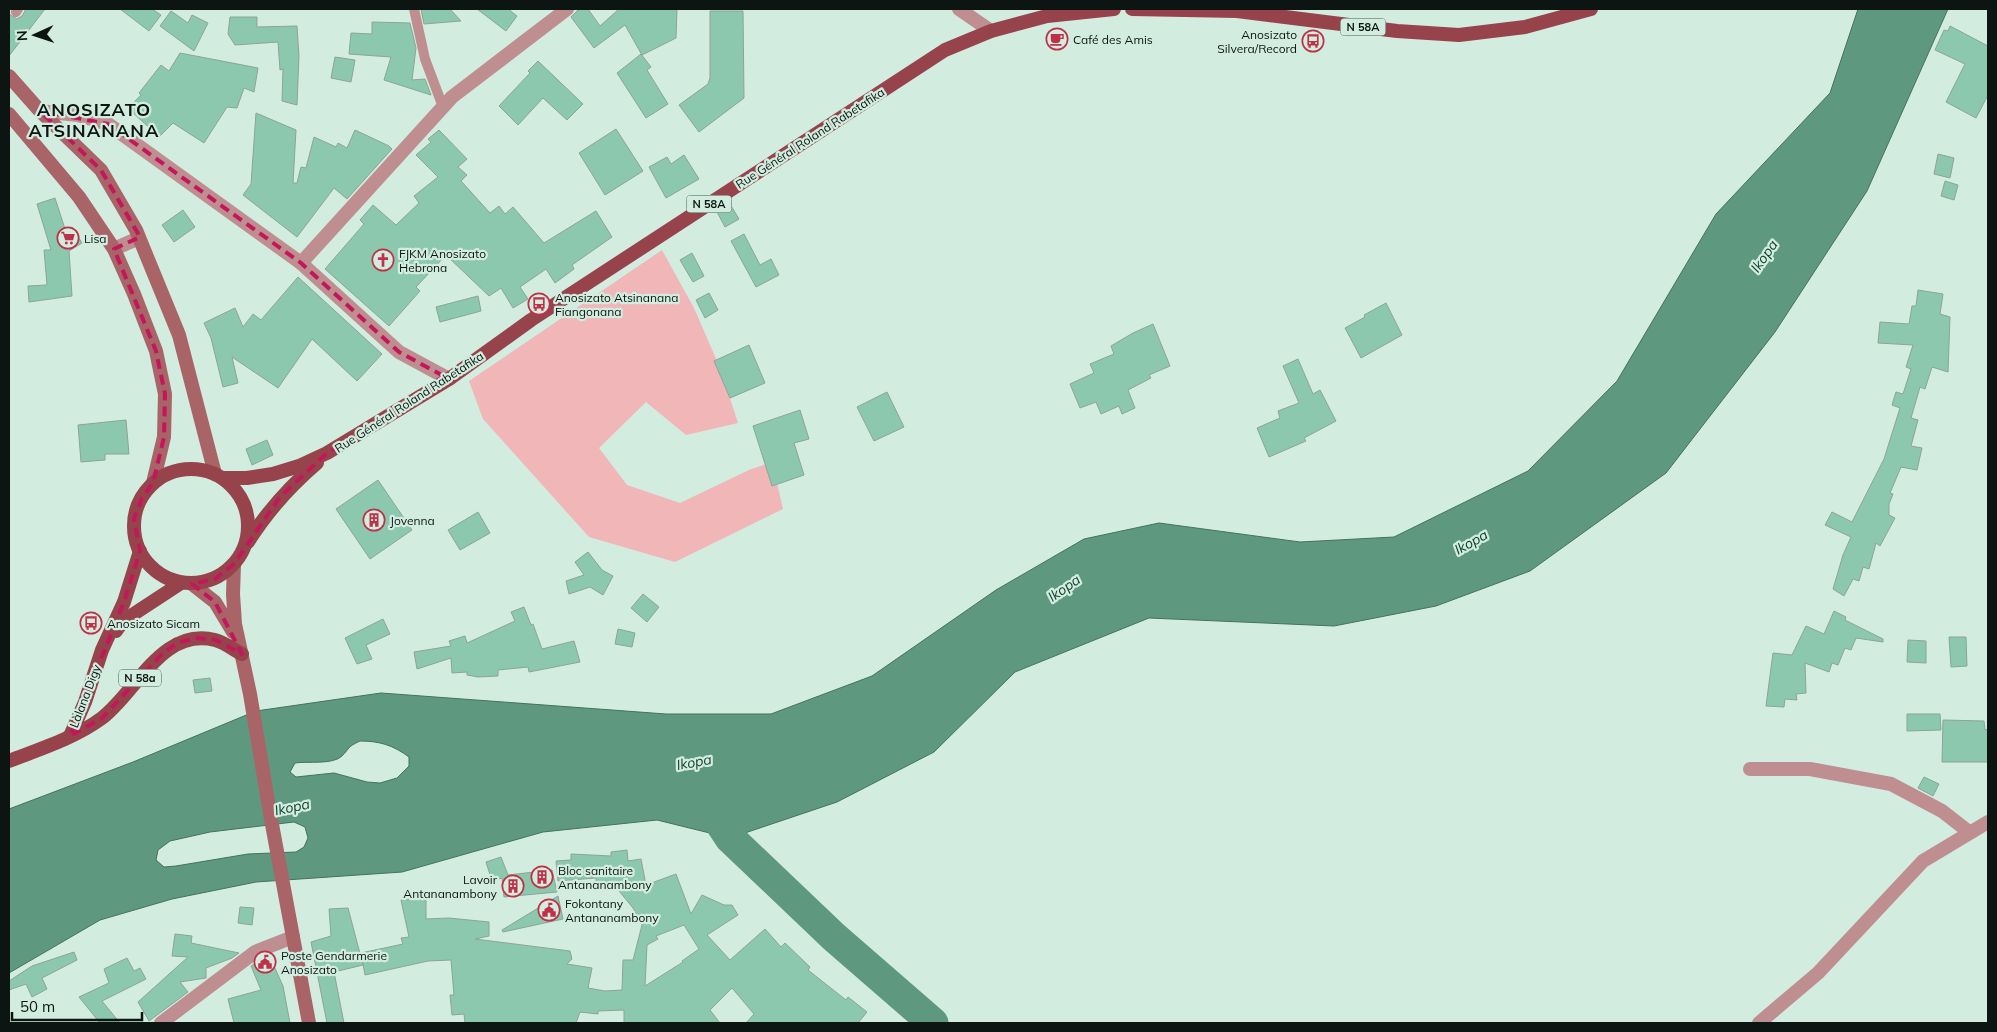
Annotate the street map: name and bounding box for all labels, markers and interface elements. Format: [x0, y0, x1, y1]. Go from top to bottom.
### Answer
north arrow [10, 10, 60, 60]
road number: N 58A [1340, 18, 1386, 36]
cafe icon: Café des Amis [1045, 27, 1069, 51]
place label: Anosizato Silvera/Record [1217, 27, 1297, 56]
bus stop icon: Anosizato Silvera/Record [1301, 29, 1325, 53]
text: N [13, 30, 31, 41]
place label: Café des Amis [1073, 32, 1153, 47]
street label: Rue Général Roland Rabetafika [733, 84, 887, 192]
district label: ANOSIZATO ATSINANANA [29, 98, 159, 142]
road number: N 58A [686, 195, 732, 212]
supermarket icon: Lisa [56, 226, 80, 250]
place label: Lisa [84, 231, 107, 246]
water label: Ikopa [1746, 236, 1782, 276]
place label: FJKM Anosizato Hebrona [399, 246, 486, 275]
church icon: FJKM Anosizato Hebrona [371, 248, 395, 272]
place label: Anosizato Atsinanana Fiangonana [555, 290, 678, 319]
bus stop icon: Anosizato Atsinanana Fiangonana [527, 292, 551, 316]
street label: Rue Général Roland Rabetafika [332, 348, 486, 456]
building icon: Jovenna [362, 508, 386, 532]
place label: Jovenna [390, 513, 435, 528]
water label: Ikopa [1451, 526, 1491, 558]
water label: Ikopa [1044, 570, 1084, 606]
bus stop icon: Anosizato Sicam [79, 611, 103, 635]
place label: Anosizato Sicam [107, 616, 200, 631]
street label: Làlana Digy [66, 662, 104, 730]
road number: N 58a [119, 670, 161, 686]
water label: Ikopa [675, 750, 713, 774]
water label: Ikopa [273, 795, 311, 819]
place label: Bloc sanitaire Antananambony [558, 863, 652, 892]
building icon: Bloc sanitaire Antananambony [530, 865, 554, 889]
place label: Lavoir Antananambony [403, 872, 498, 901]
building icon: Lavoir Antananambony [501, 874, 525, 898]
place label: Fokontany Antananambony [565, 896, 659, 925]
public building icon: Fokontany Antananambony [537, 898, 561, 922]
place label: Poste Gendarmerie Anosizato [281, 948, 387, 977]
public building icon: Poste Gendarmerie Anosizato [253, 950, 277, 974]
scale bar [12, 990, 142, 1022]
text: 50 m [20, 997, 55, 1016]

